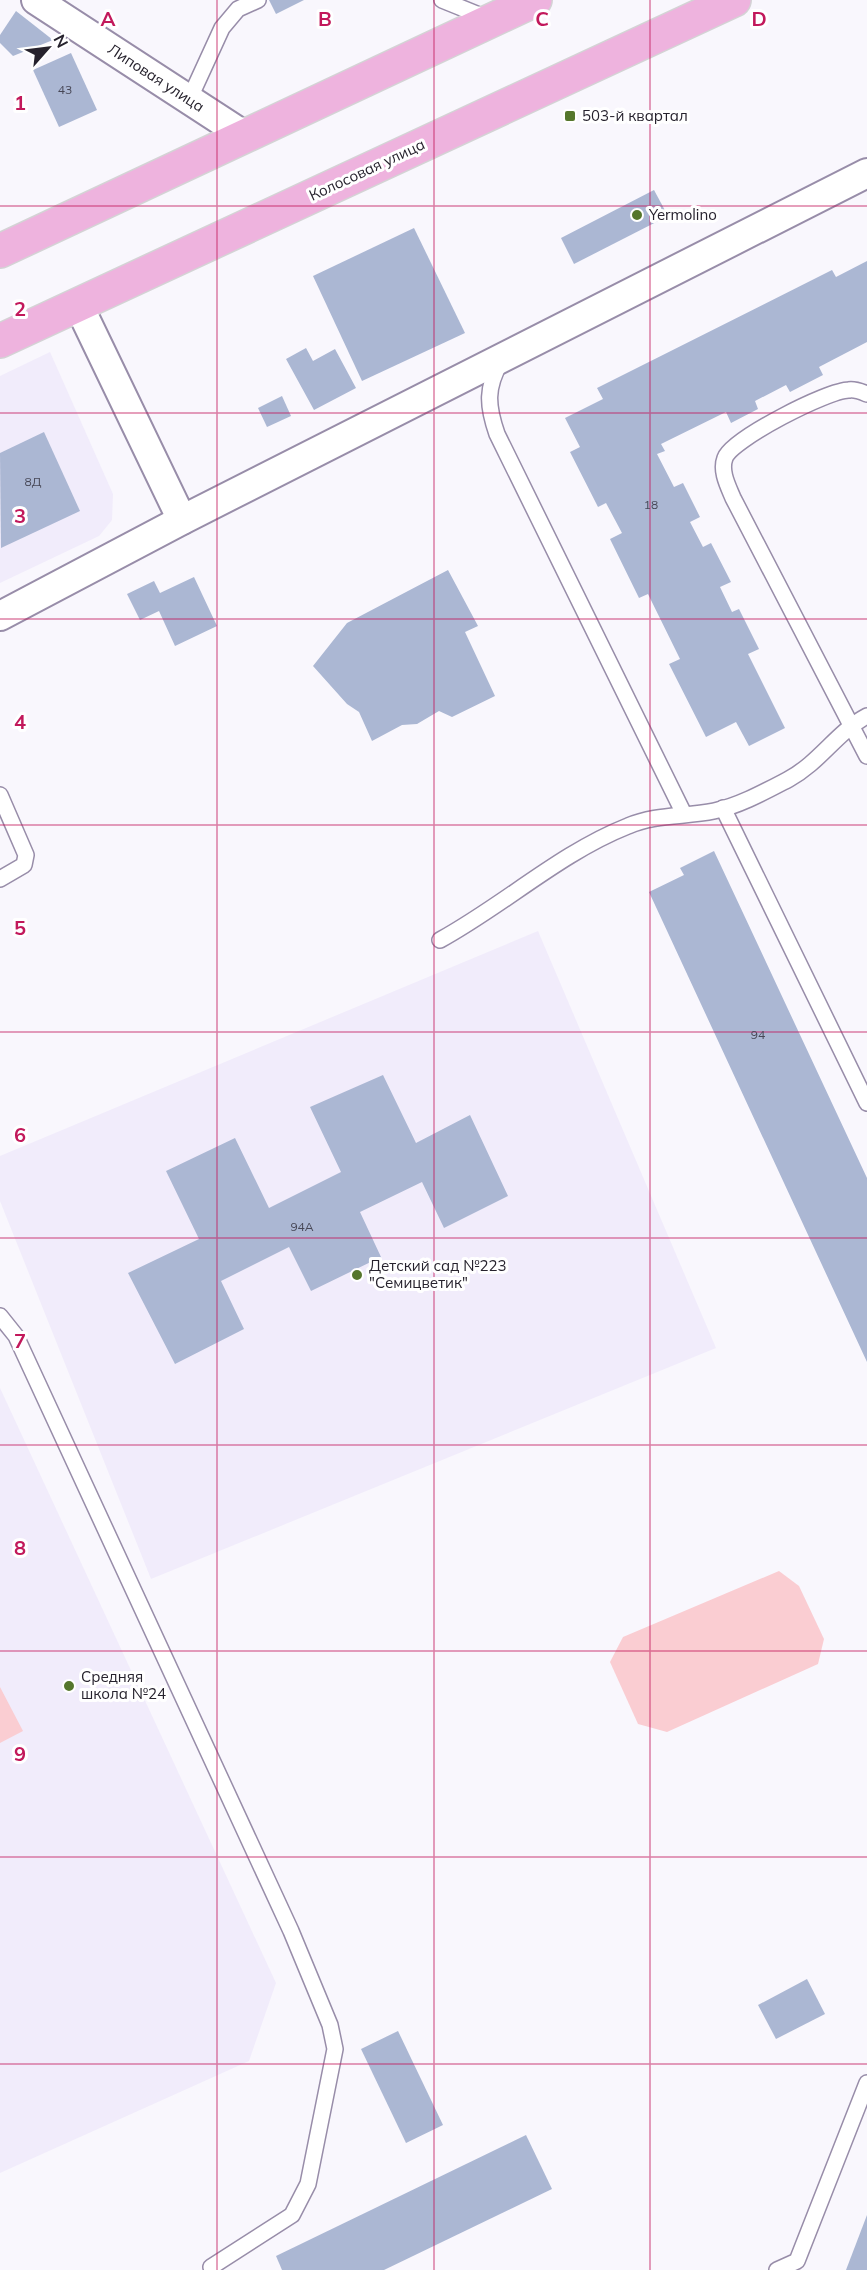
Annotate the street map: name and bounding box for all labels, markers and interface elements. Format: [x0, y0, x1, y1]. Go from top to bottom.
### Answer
text: A [101, 6, 116, 31]
text: B [318, 6, 332, 31]
text: C [535, 6, 549, 31]
text: D [751, 6, 767, 31]
north arrow [18, 18, 78, 78]
text: N [50, 31, 73, 51]
street label: Липовая улица [104, 39, 208, 116]
house number: 43 [58, 82, 72, 97]
text: 1 [14, 90, 26, 115]
place label: 503-й квартал [582, 106, 688, 125]
marker: 503-й квартал [563, 109, 577, 123]
street label: Колосовая улица [306, 134, 428, 205]
place label: Yermolino [648, 205, 717, 224]
marker: Yermolino [630, 208, 644, 222]
text: 2 [14, 296, 26, 321]
house number: 8Д [25, 474, 42, 489]
house number: 18 [644, 497, 658, 512]
text: 3 [14, 503, 26, 528]
text: 4 [14, 709, 26, 734]
text: 5 [14, 915, 26, 940]
house number: 94 [751, 1027, 765, 1042]
text: 6 [14, 1122, 26, 1147]
house number: 94А [290, 1219, 314, 1234]
place label: Детский сад №223 "Семицветик" [369, 1256, 507, 1292]
marker: Детский сад №223 "Семицветик" [350, 1268, 364, 1282]
text: 7 [14, 1328, 26, 1353]
text: 8 [14, 1535, 26, 1560]
place label: Средняя школа №24 [81, 1667, 166, 1703]
marker: Средняя школа №24 [62, 1679, 76, 1693]
text: 9 [14, 1741, 26, 1766]

